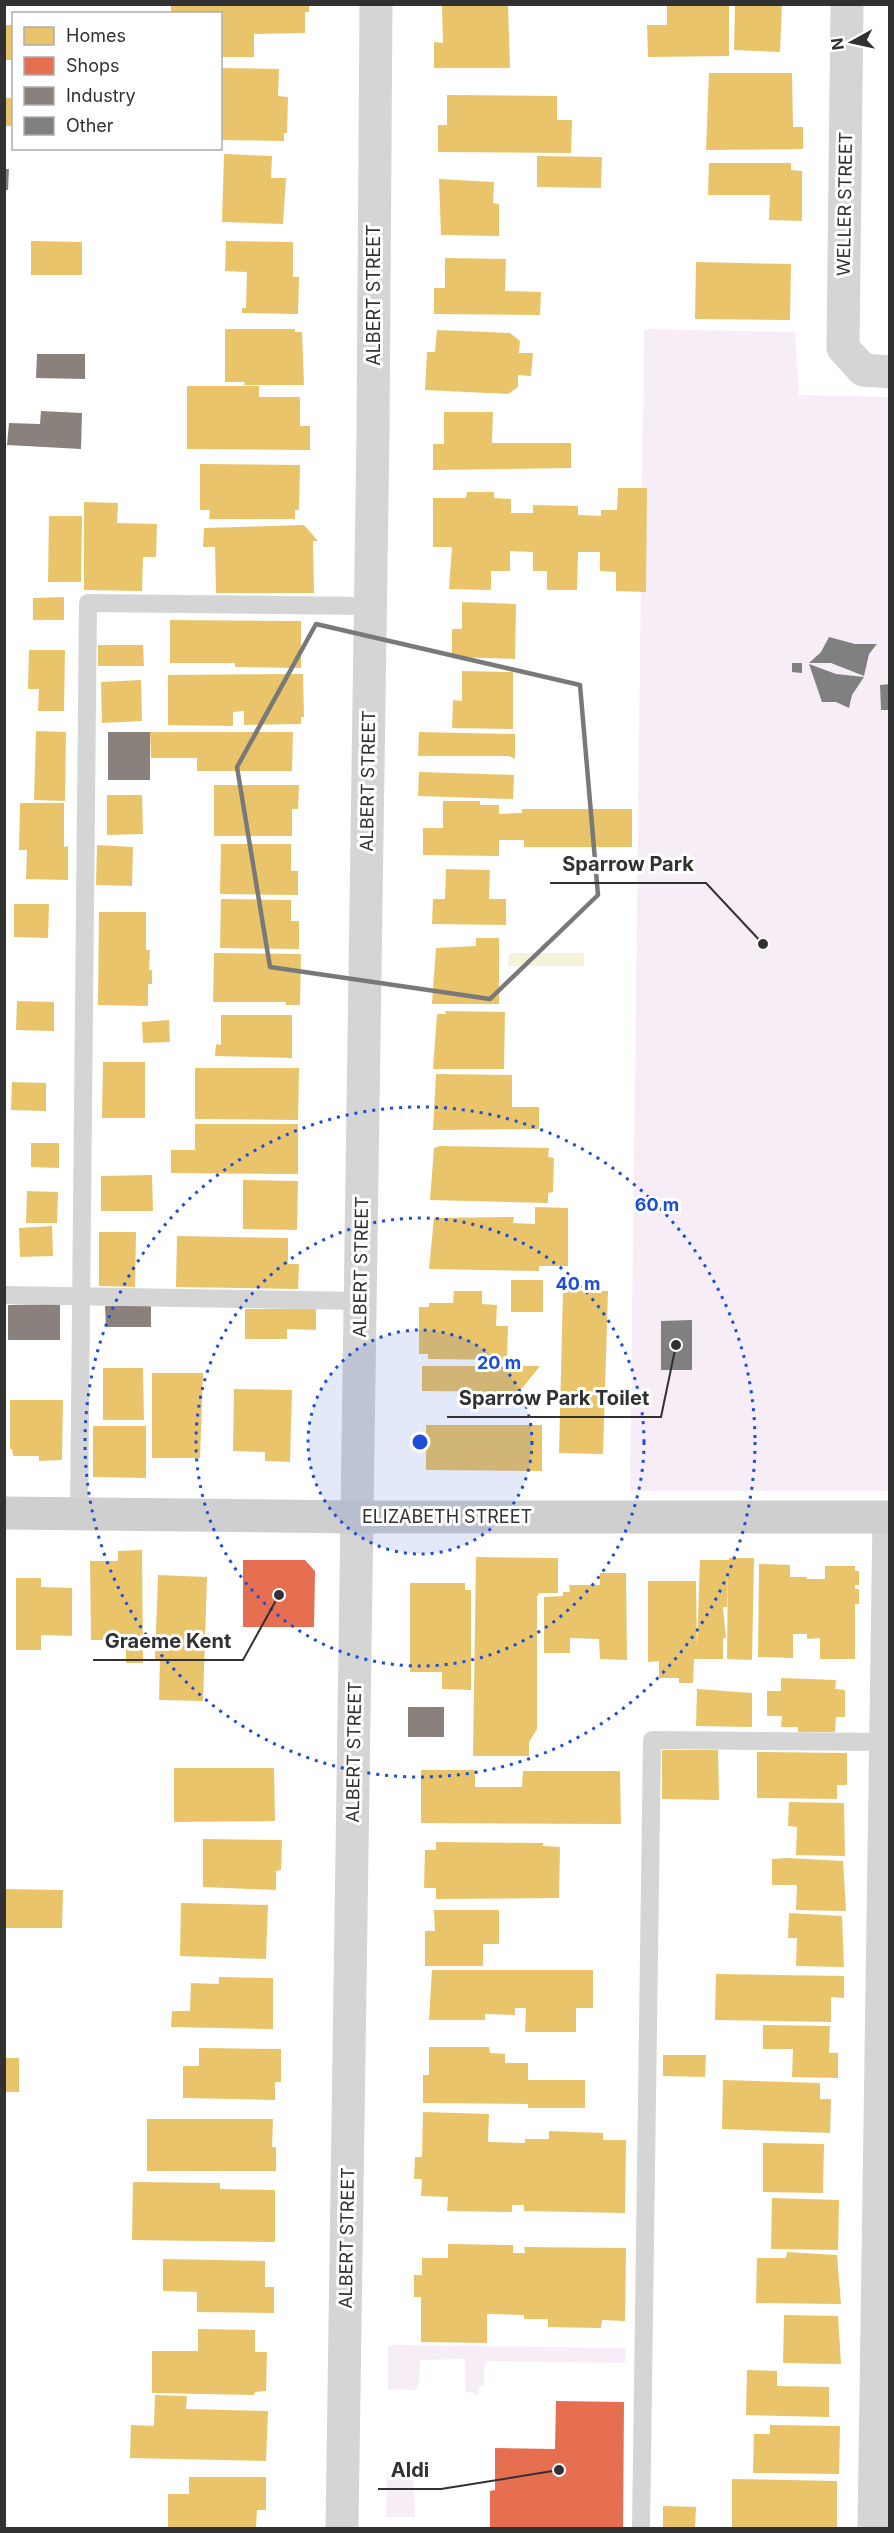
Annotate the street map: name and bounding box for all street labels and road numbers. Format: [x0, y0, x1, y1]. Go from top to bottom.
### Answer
street label: WELLER STREET [833, 132, 856, 276]
street label: ALBERT STREET [363, 224, 384, 366]
street label: ALBERT STREET [356, 710, 379, 852]
street label: ALBERT STREET [349, 1196, 372, 1338]
street label: ELIZABETH STREET [362, 1506, 532, 1527]
street label: ALBERT STREET [342, 1681, 365, 1823]
street label: ALBERT STREET [335, 2167, 358, 2309]

